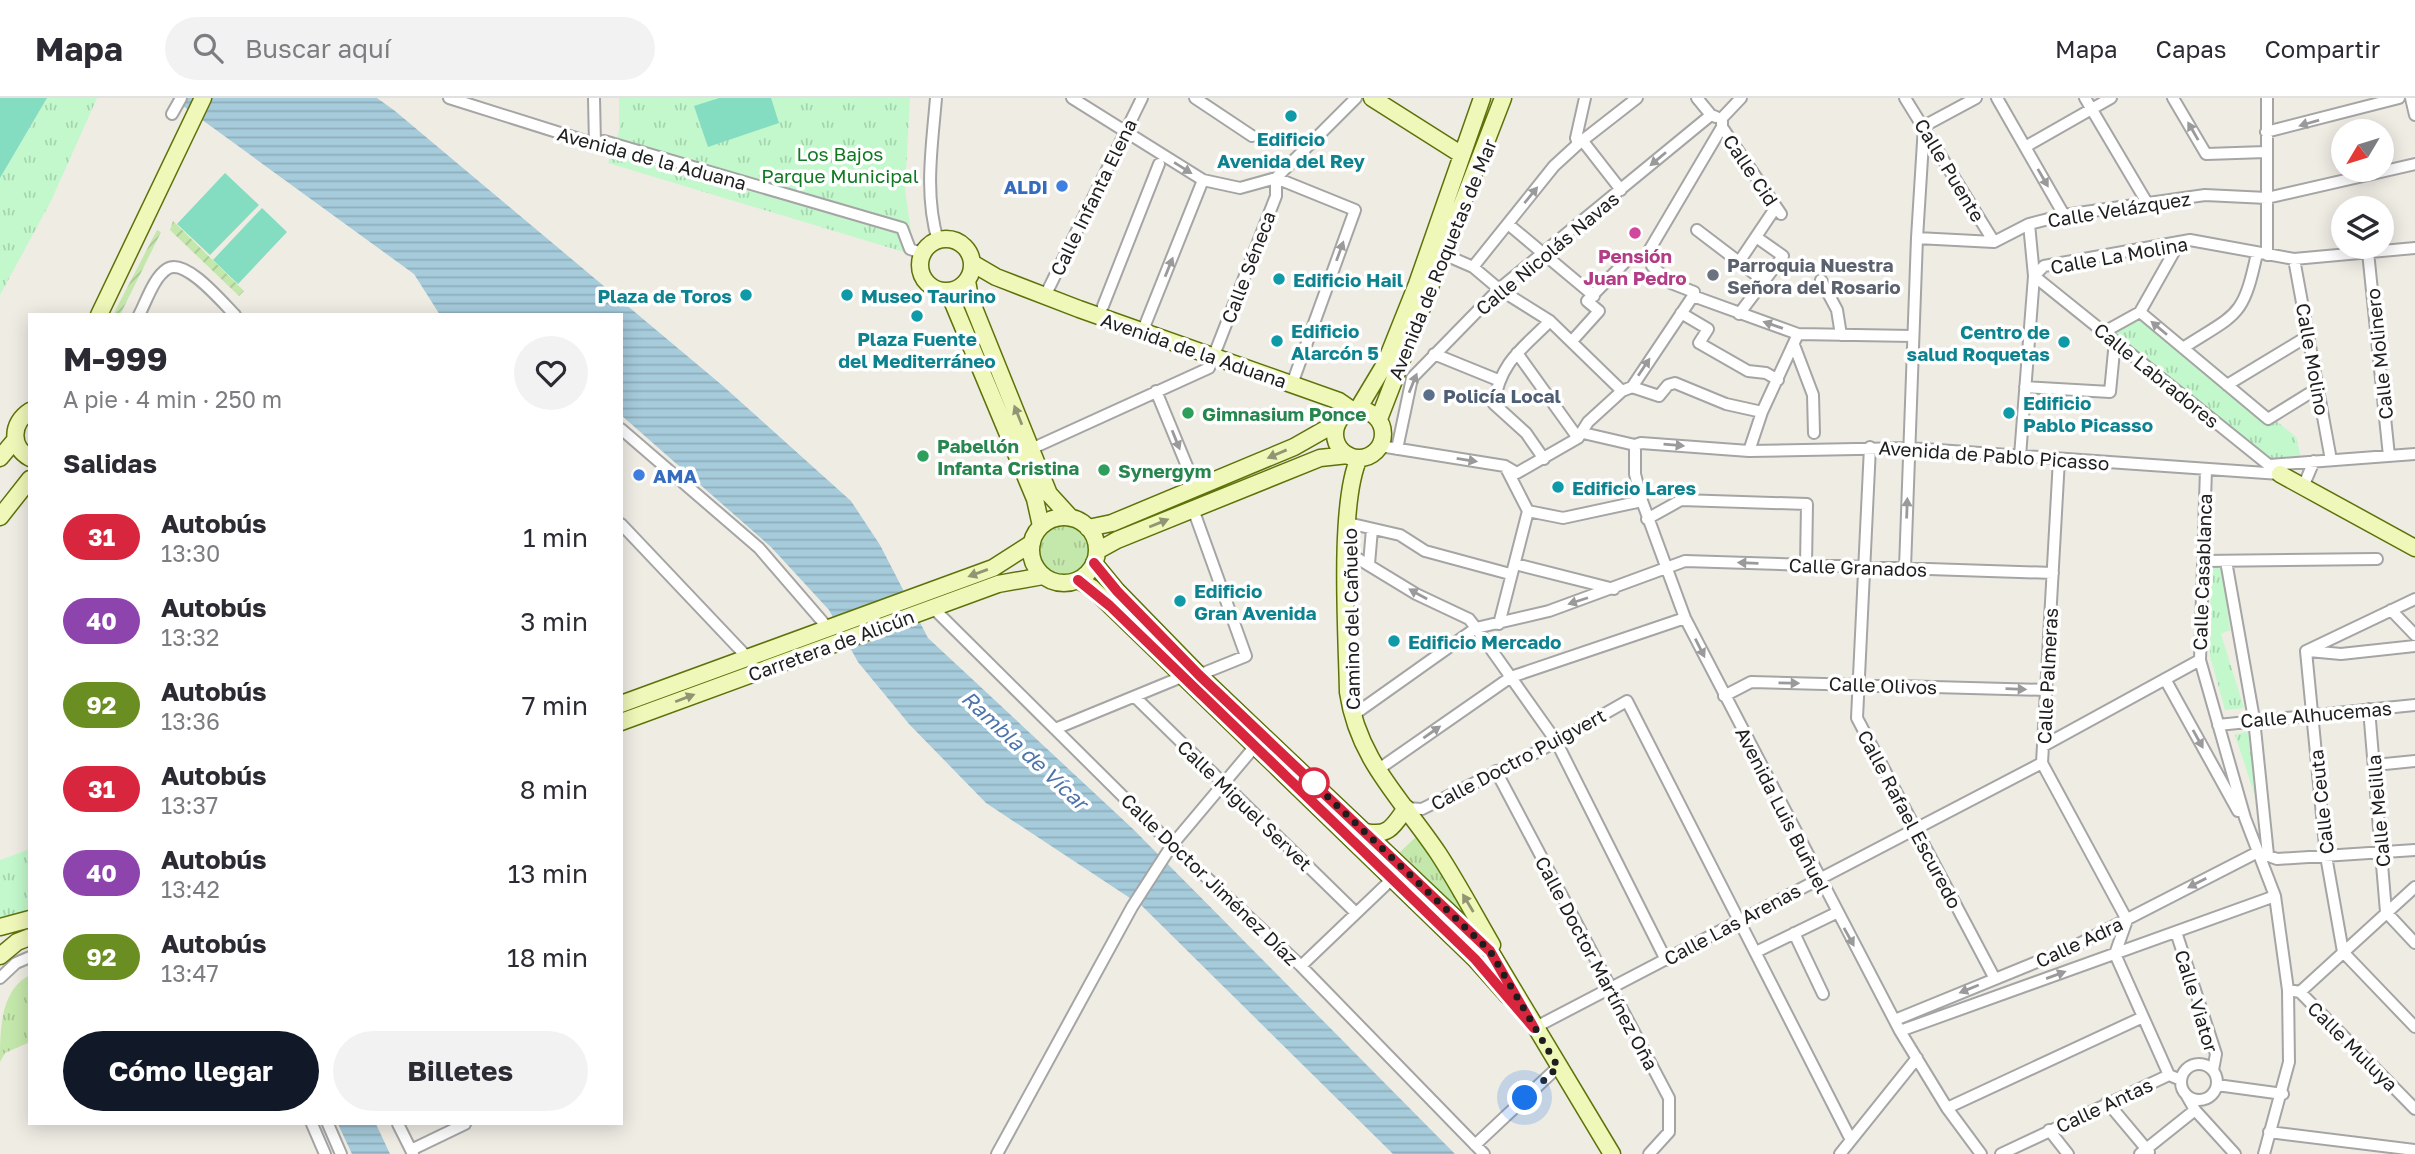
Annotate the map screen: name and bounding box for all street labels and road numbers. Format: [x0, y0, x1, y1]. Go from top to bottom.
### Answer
street label: Calle Puente [1910, 114, 1990, 226]
street label: Calle Infanta Elena [1045, 115, 1141, 279]
street label: Avenida de la Aduana [555, 122, 749, 194]
street label: Calle Cid [1719, 130, 1783, 210]
street label: Avenida de Roquetas de Mar [1383, 135, 1501, 383]
street label: Calle Nicolás Navas [1471, 186, 1623, 320]
street label: Calle Velázquez [2046, 186, 2192, 232]
street label: Calle Séneca [1216, 208, 1280, 326]
street label: Calle La Molina [2048, 232, 2190, 278]
street label: Calle Molinero [2361, 287, 2397, 421]
street label: Calle Molino [2292, 301, 2334, 417]
street label: Avenida de la Aduana [1098, 307, 1290, 393]
street label: Calle Labradores [2090, 318, 2224, 432]
street label: Avenida de Pablo Picasso [1878, 435, 2110, 475]
street label: Calle Casablanca [2188, 493, 2216, 651]
street label: Camino del Cañuelo [1338, 528, 1364, 710]
street label: Calle Granados [1788, 553, 1928, 581]
street label: Carretera de Alicún [745, 604, 917, 686]
street label: Calle Palmeras [2032, 607, 2062, 745]
street label: Calle Olivos [1828, 672, 1938, 698]
street label: Calle Alhucemas [2239, 696, 2393, 732]
street label: Calle Doctro Puigvert [1427, 703, 1609, 815]
street label: Avenida Luis Buñuel [1731, 723, 1835, 897]
street label: Calle Rafael Escuredo [1853, 726, 1967, 912]
street label: Calle Miguel Servet [1173, 735, 1317, 875]
street label: Calle Ceuta [2304, 749, 2338, 855]
street label: Calle Melilla [2362, 754, 2394, 868]
street label: Calle Doctor Jiménez Díaz [1117, 788, 1303, 970]
street label: Calle Doctor Martínez Oña [1531, 852, 1663, 1074]
street label: Calle Las Arenas [1660, 878, 1804, 970]
street label: Calle Adra [2032, 912, 2126, 972]
street label: Calle Viator [2170, 947, 2224, 1056]
street label: Calle Muluya [2303, 996, 2403, 1096]
street label: Calle Antas [2052, 1073, 2156, 1137]

